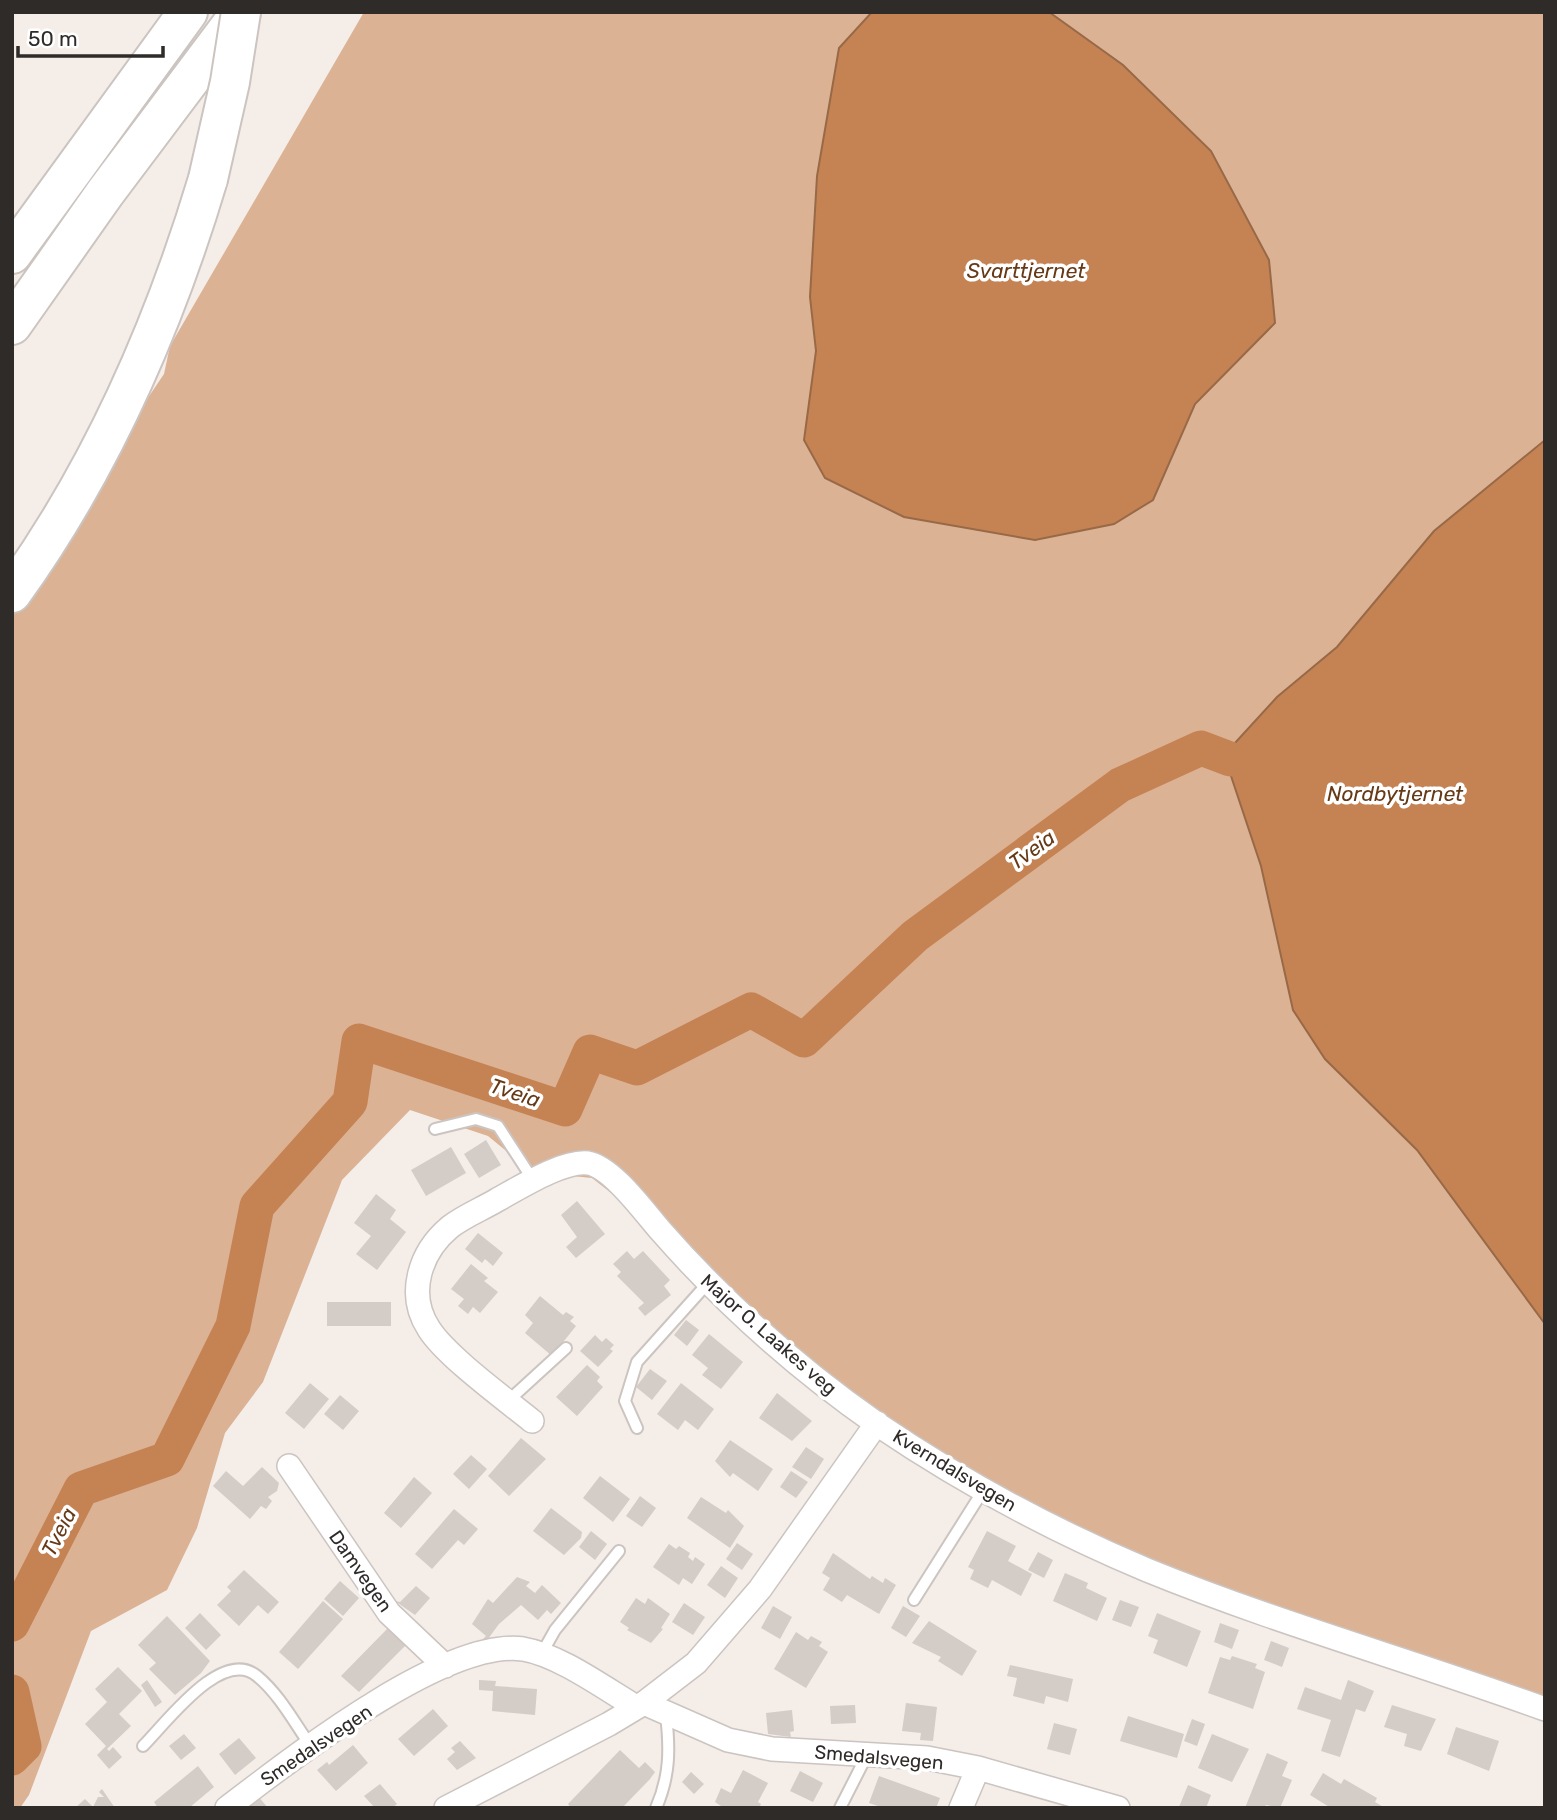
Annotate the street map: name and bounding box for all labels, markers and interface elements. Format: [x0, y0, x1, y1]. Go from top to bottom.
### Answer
scale bar [18, 14, 163, 58]
text: 50 m [28, 26, 78, 51]
water label: Svarttjernet [967, 258, 1086, 283]
water label: Nordbytjernet [1327, 781, 1464, 806]
water label: Tveia [1004, 824, 1060, 875]
water label: Tveia [487, 1073, 543, 1112]
street label: Major O. Laakes veg [696, 1269, 841, 1400]
street label: Kverndalsvegen [889, 1424, 1021, 1516]
water label: Tveia [36, 1503, 81, 1560]
street label: Damvegen [324, 1526, 397, 1617]
street label: Smedalsvegen [256, 1700, 376, 1791]
street label: Smedalsvegen [813, 1740, 944, 1775]

